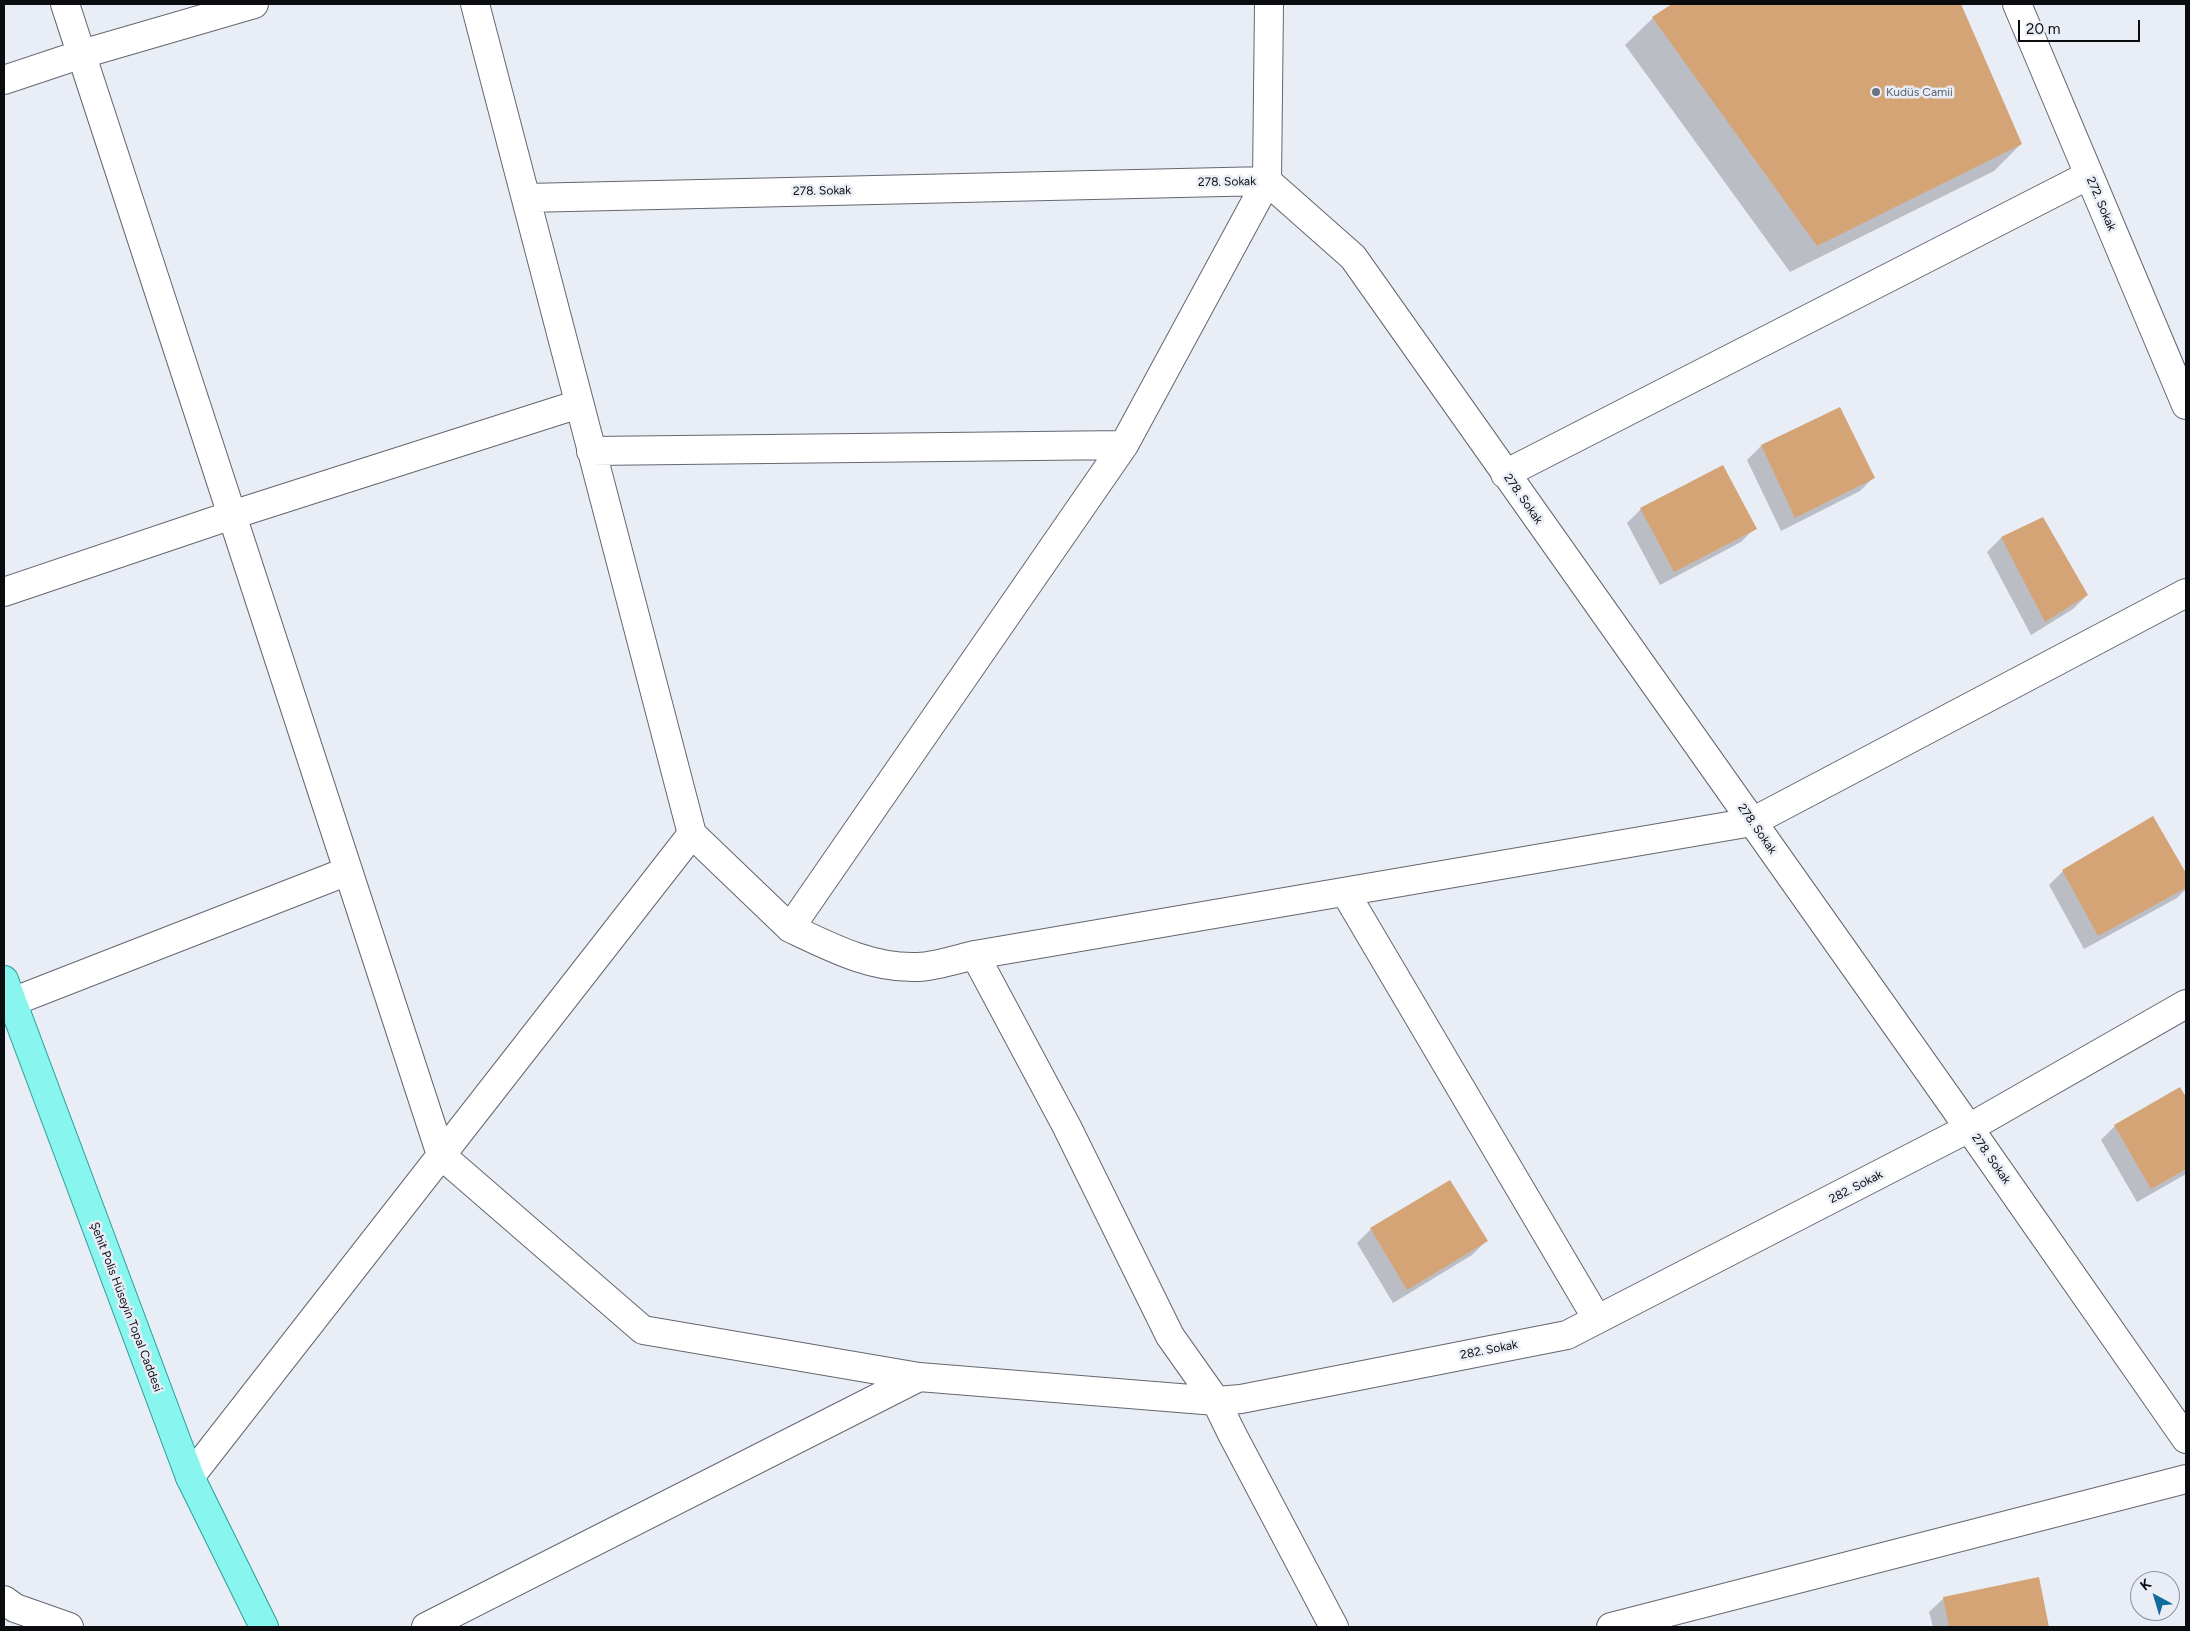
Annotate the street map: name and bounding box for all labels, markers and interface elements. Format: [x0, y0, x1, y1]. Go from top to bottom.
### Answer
scale bar [2020, 10, 2142, 42]
text: 20 m [2026, 20, 2060, 38]
place label: Kudüs Camii [1886, 85, 1953, 99]
marker: Kudüs Camii [1870, 86, 1882, 98]
street label: 278. Sokak [1198, 174, 1256, 190]
street label: 272. Sokak [2083, 175, 2119, 233]
street label: 278. Sokak [793, 183, 851, 199]
street label: 278. Sokak [1500, 471, 1546, 527]
street label: 278. Sokak [1734, 801, 1780, 857]
street label: 278. Sokak [1968, 1131, 2014, 1187]
street label: 282. Sokak [1827, 1167, 1885, 1207]
street label: Şehit Polis Hüseyin Topal Caddesi [87, 1220, 165, 1394]
street label: 282. Sokak [1459, 1337, 1519, 1363]
north arrow [2130, 1571, 2180, 1621]
text: K [2137, 1575, 2155, 1594]

